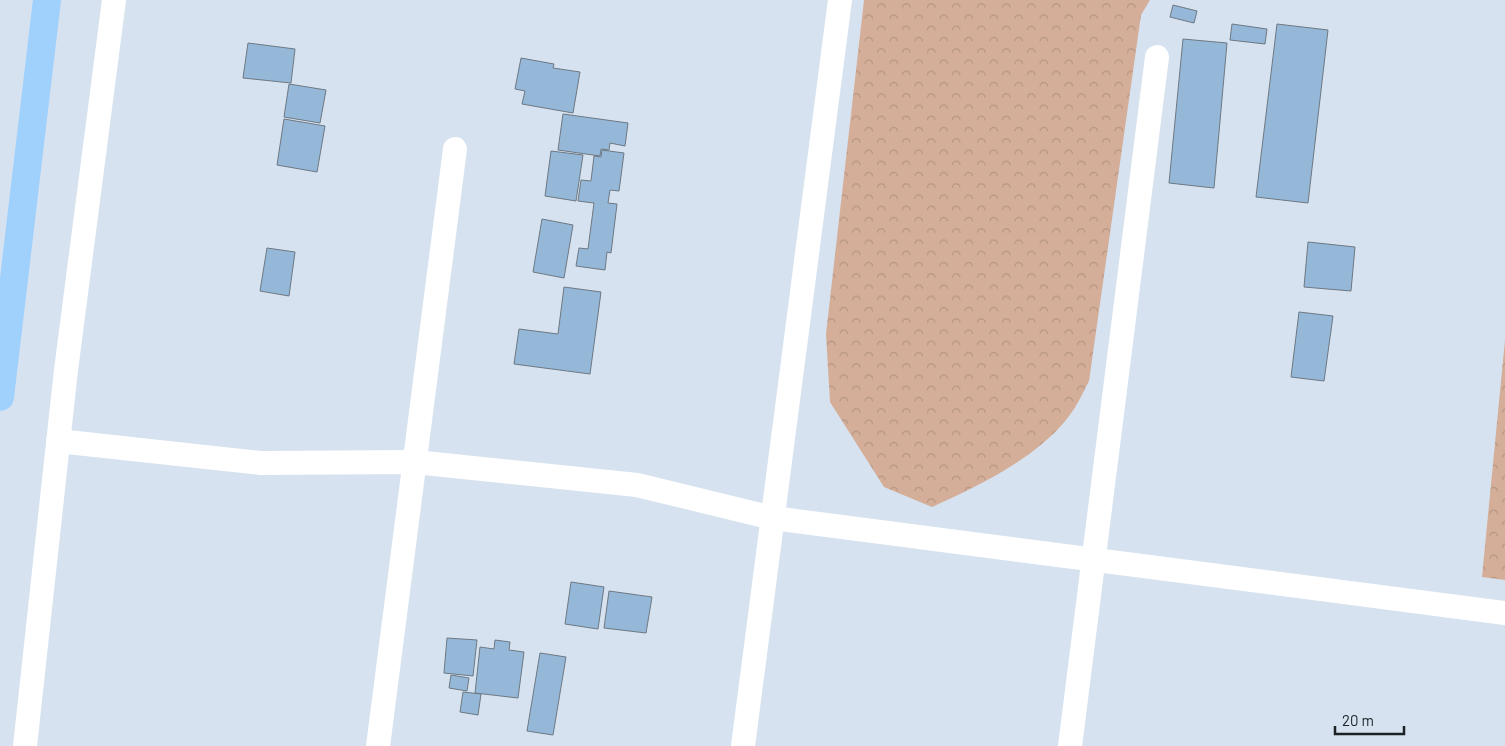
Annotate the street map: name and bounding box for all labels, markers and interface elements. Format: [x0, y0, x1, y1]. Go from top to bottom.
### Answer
scale bar [1335, 704, 1404, 736]
text: 20 m [1342, 711, 1374, 729]

